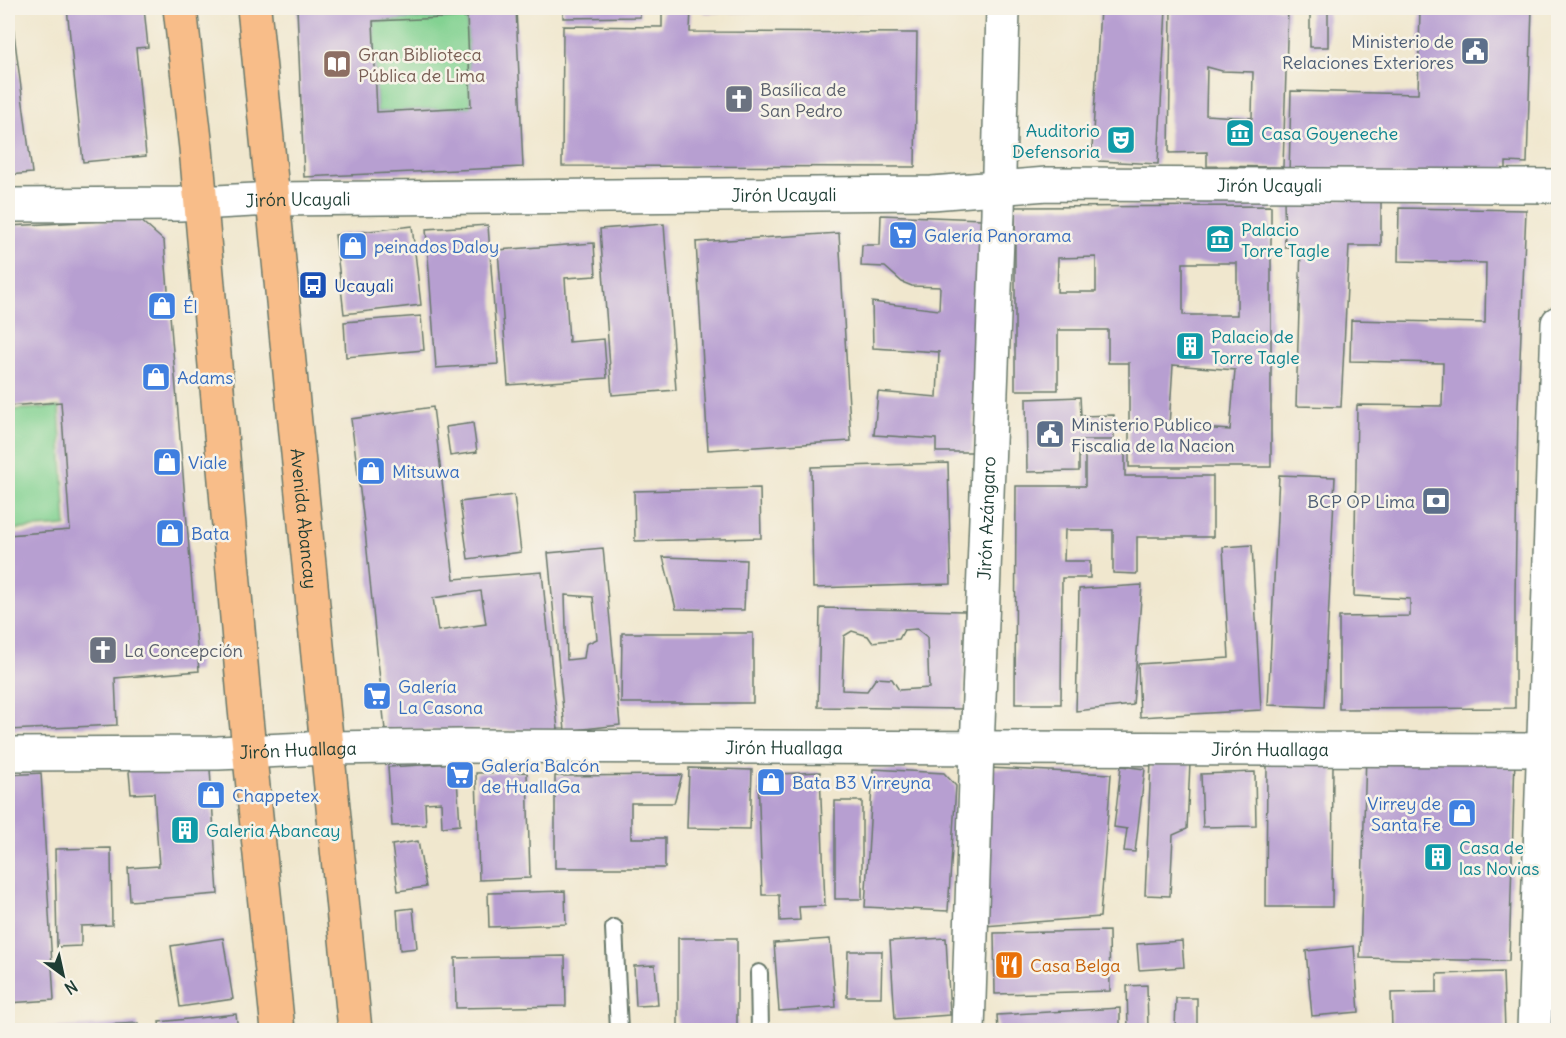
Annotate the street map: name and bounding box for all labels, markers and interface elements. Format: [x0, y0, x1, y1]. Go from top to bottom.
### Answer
place label: Ministerio de Relaciones Exteriores [1282, 30, 1454, 74]
public building icon: Ministerio de Relaciones Exteriores [1459, 35, 1491, 67]
place label: Gran Biblioteca Pública de Lima [358, 43, 485, 87]
library icon: Gran Biblioteca Pública de Lima [321, 48, 353, 80]
place label: Basílica de San Pedro [760, 78, 846, 122]
church icon: Basílica de San Pedro [723, 83, 755, 115]
museum icon: Casa Goyeneche [1224, 117, 1256, 149]
place label: Auditorio Defensoria [1012, 119, 1100, 163]
place label: Casa Goyeneche [1261, 122, 1398, 145]
theatre icon: Auditorio Defensoria [1105, 124, 1137, 156]
street label: Jirón Ucayali [1217, 173, 1322, 197]
street label: Jirón Ucayali [731, 182, 837, 206]
street label: Jirón Ucayali [245, 187, 351, 212]
place label: Palacio Torre Tagle [1241, 218, 1330, 262]
supermarket icon: Galería Panorama [887, 219, 919, 251]
museum icon: Palacio Torre Tagle [1204, 223, 1236, 255]
place label: Galería Panorama [924, 224, 1072, 247]
shop icon: peinados Daloy [337, 230, 369, 262]
place label: peinados Daloy [374, 235, 499, 258]
bus stop icon: Ucayali [297, 269, 329, 301]
place label: Ucayali [334, 274, 394, 297]
shop icon: Él [146, 290, 178, 322]
place label: Él [183, 295, 198, 318]
place label: Palacio de Torre Tagle [1211, 325, 1300, 369]
building icon: Palacio de Torre Tagle [1174, 330, 1206, 362]
shop icon: Adams [140, 361, 172, 393]
place label: Adams [177, 366, 233, 389]
place label: Ministerio Publico Fiscalia de la Nacion [1071, 413, 1235, 457]
public building icon: Ministerio Publico Fiscalia de la Nacion [1034, 418, 1066, 450]
shop icon: Viale [151, 446, 183, 478]
street label: Avenida Abancay [286, 447, 323, 590]
place label: Viale [188, 451, 227, 474]
shop icon: Mitsuwa [355, 455, 387, 487]
street label: Jirón Azángaro [972, 456, 1000, 581]
place label: Mitsuwa [392, 460, 460, 483]
bank icon: BCP OP Lima [1420, 485, 1452, 517]
place label: BCP OP Lima [1307, 490, 1415, 513]
shop icon: Bata [154, 517, 186, 549]
place label: Bata [191, 522, 229, 545]
church icon: La Concepción [87, 634, 119, 666]
place label: La Concepción [124, 639, 243, 662]
place label: Galería La Casona [398, 675, 483, 719]
supermarket icon: Galería La Casona [361, 680, 393, 712]
street label: Jirón Huallaga [725, 735, 843, 759]
street label: Jirón Huallaga [239, 736, 357, 764]
street label: Jirón Huallaga [1211, 737, 1329, 761]
place label: Galería Balcón de HuallaGa [481, 754, 600, 798]
supermarket icon: Galería Balcón de HuallaGa [444, 759, 476, 791]
shop icon: Bata B3 Virreyna [755, 766, 787, 798]
place label: Bata B3 Virreyna [792, 771, 931, 794]
shop icon: Chappetex [195, 779, 227, 811]
place label: Chappetex [232, 784, 319, 807]
place label: Virrey de Santa Fe [1367, 792, 1441, 836]
shop icon: Virrey de Santa Fe [1446, 797, 1478, 829]
building icon: Galeria Abancay [169, 814, 201, 846]
place label: Galeria Abancay [206, 819, 341, 842]
place label: Casa de las Novias [1459, 836, 1539, 880]
building icon: Casa de las Novias [1422, 841, 1454, 873]
north arrow [33, 945, 93, 1005]
restaurant icon: Casa Belga [993, 949, 1025, 981]
place label: Casa Belga [1030, 954, 1121, 977]
text: N [61, 976, 81, 999]

